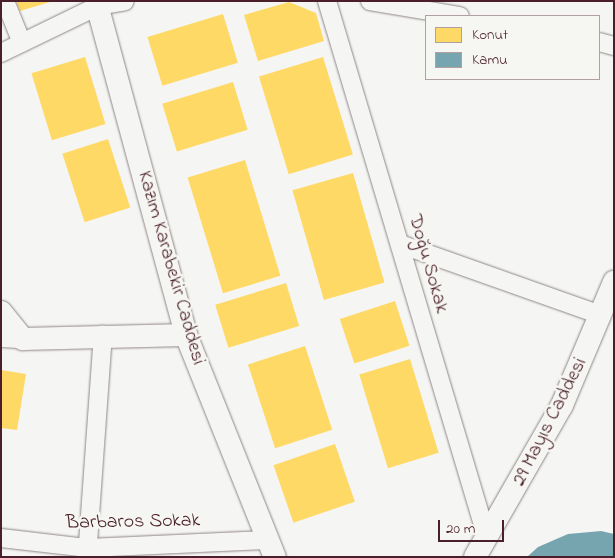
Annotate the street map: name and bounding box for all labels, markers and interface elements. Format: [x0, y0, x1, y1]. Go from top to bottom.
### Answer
legend [425, 15, 600, 80]
text: Konut [472, 24, 508, 46]
text: Kamu [472, 49, 508, 71]
street label: Kazım Karabekir Caddesi [132, 168, 210, 368]
street label: Doğu Sokak [402, 212, 454, 316]
street label: 29 Mayıs Caddesi [507, 354, 593, 490]
street label: Barbaros Sokak [66, 509, 200, 535]
scale bar [440, 510, 506, 542]
text: 20 m [446, 518, 475, 540]

